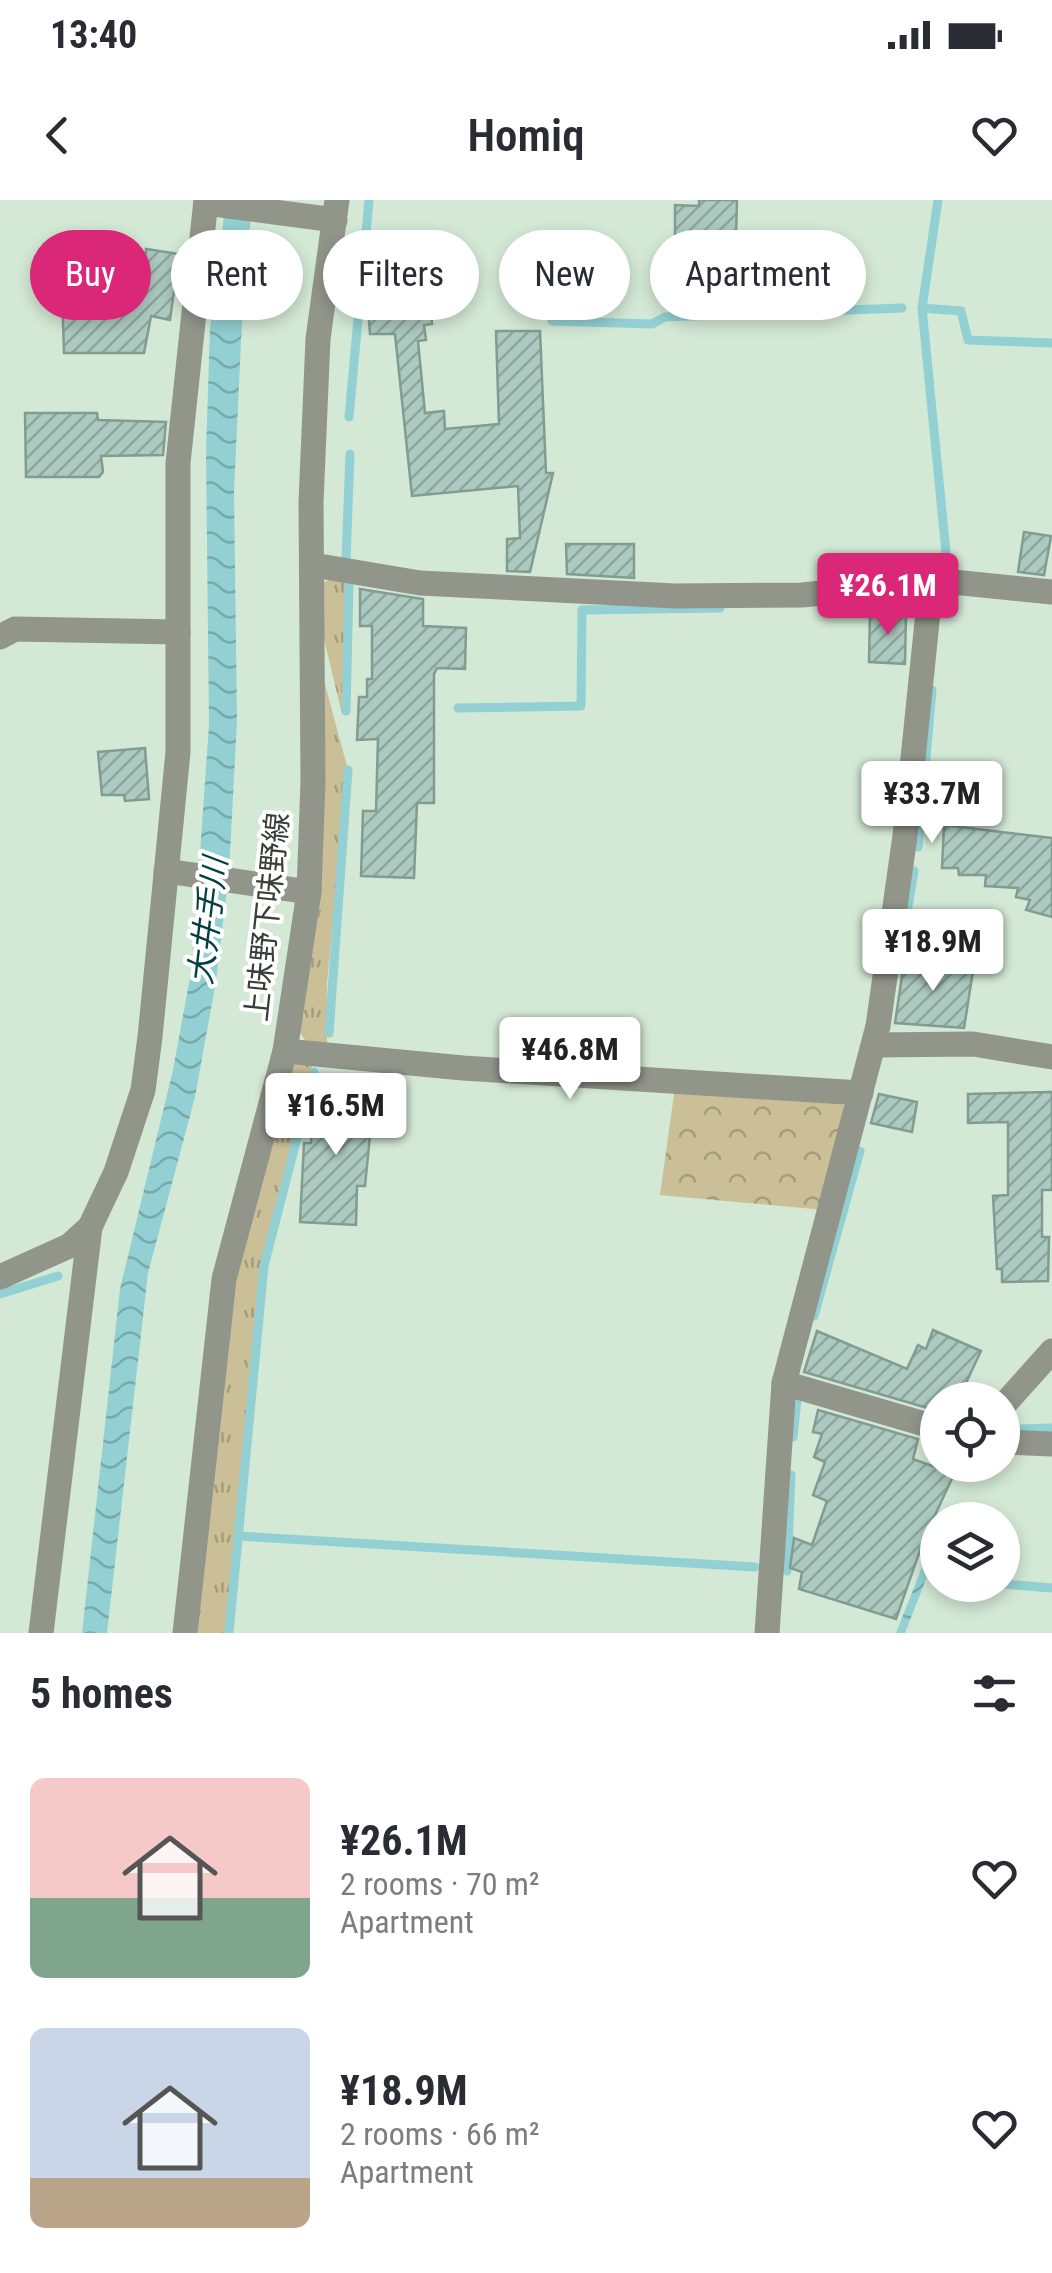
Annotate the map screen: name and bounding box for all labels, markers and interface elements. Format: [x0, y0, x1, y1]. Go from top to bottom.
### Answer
text: 13:40 [50, 13, 137, 57]
icon: back [30, 108, 85, 163]
icon: heart [967, 108, 1022, 163]
text: Homiq [467, 109, 585, 162]
chip: Buy [30, 230, 151, 320]
chip: Rent [171, 230, 303, 320]
chip: Filters [323, 230, 479, 320]
chip: New [499, 230, 630, 320]
chip: Apartment [650, 230, 866, 320]
pin: ¥26.1M [807, 553, 969, 638]
text: ¥26.1M [839, 566, 937, 604]
pin: ¥33.7M [851, 761, 1013, 846]
text: ¥33.7M [883, 774, 981, 812]
street label: 上味野下味野線 [239, 811, 295, 1023]
water label: 大井手川 [181, 852, 235, 987]
pin: ¥18.9M [852, 909, 1014, 994]
text: ¥18.9M [884, 922, 982, 960]
pin: ¥46.8M [489, 1017, 651, 1102]
text: ¥46.8M [521, 1030, 619, 1068]
pin: ¥16.5M [255, 1073, 417, 1158]
text: ¥16.5M [287, 1086, 385, 1124]
map controls [920, 1382, 1020, 1602]
button: locate [920, 1382, 1020, 1482]
button: layers [920, 1502, 1020, 1602]
icon: filters [967, 1666, 1022, 1721]
text: 5 homes [30, 1669, 173, 1718]
text: ¥26.1M [340, 1816, 468, 1865]
icon: home [110, 1818, 230, 1938]
icon: heart [967, 1851, 1022, 1906]
text: 2 rooms · 70 m² [340, 1865, 539, 1903]
text: Apartment [340, 1903, 474, 1941]
text: ¥18.9M [340, 2066, 468, 2115]
icon: home [110, 2068, 230, 2188]
icon: heart [967, 2101, 1022, 2156]
text: 2 rooms · 66 m² [340, 2115, 539, 2153]
text: Apartment [340, 2153, 474, 2191]

